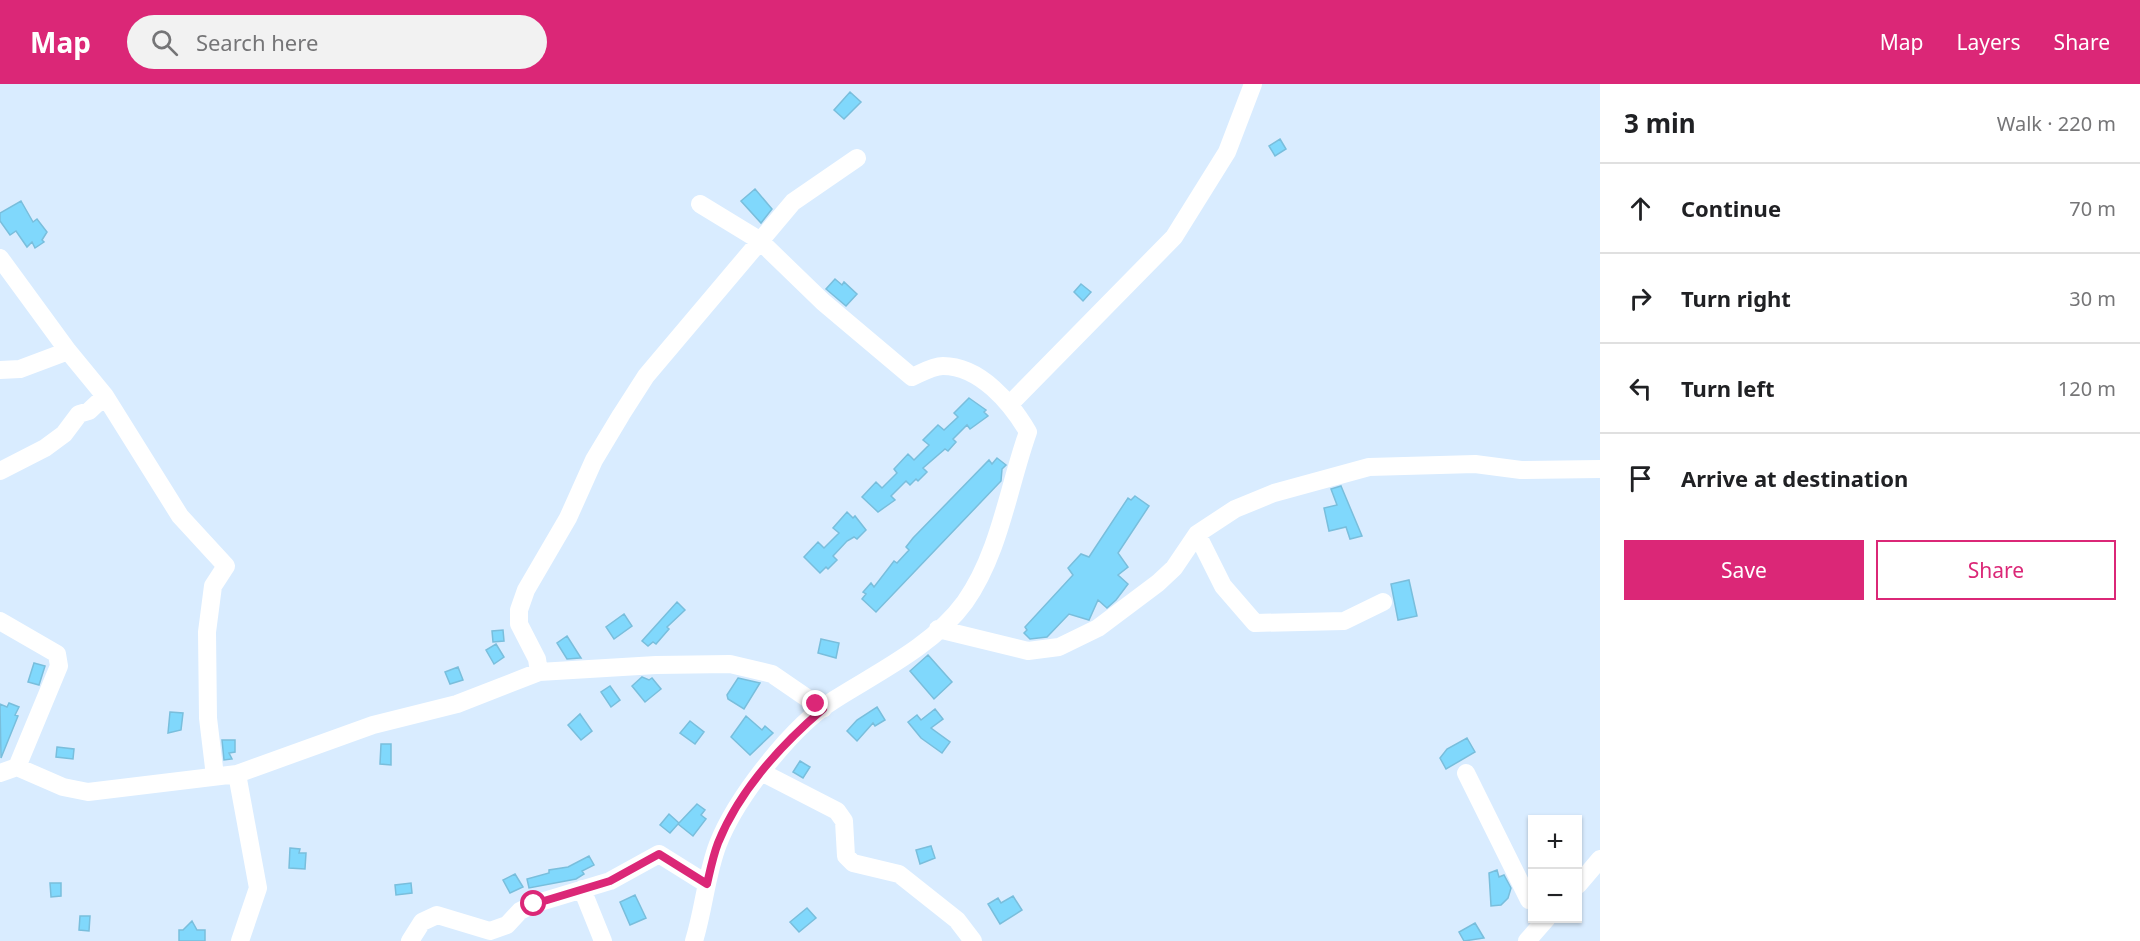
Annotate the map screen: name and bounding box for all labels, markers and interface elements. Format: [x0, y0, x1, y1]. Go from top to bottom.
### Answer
search box [127, 15, 547, 69]
text: Map [30, 23, 91, 61]
icon: search [148, 26, 181, 59]
text: Search here [196, 27, 318, 57]
text: Map [1880, 28, 1924, 56]
text: Layers [1957, 28, 2021, 56]
text: Share [2054, 28, 2110, 56]
text: 3 min [1624, 105, 1696, 141]
text: Walk · 220 m [1997, 110, 2116, 137]
icon: ahead [1624, 192, 1657, 225]
text: Continue [1681, 193, 1781, 223]
text: 70 m [2069, 195, 2116, 222]
icon: right [1624, 282, 1657, 315]
text: Turn right [1681, 283, 1791, 313]
text: 30 m [2069, 285, 2116, 312]
icon: left [1624, 372, 1657, 405]
text: Turn left [1681, 373, 1775, 403]
text: 120 m [2058, 375, 2116, 402]
icon: arrive [1624, 462, 1657, 495]
text: Arrive at destination [1681, 463, 1908, 493]
button: Save [1624, 540, 1864, 600]
button: Share [1876, 540, 2116, 600]
route end [802, 690, 828, 716]
map controls [1528, 815, 1582, 923]
button: + [1528, 815, 1582, 869]
button: − [1528, 869, 1582, 923]
route start [520, 890, 546, 916]

